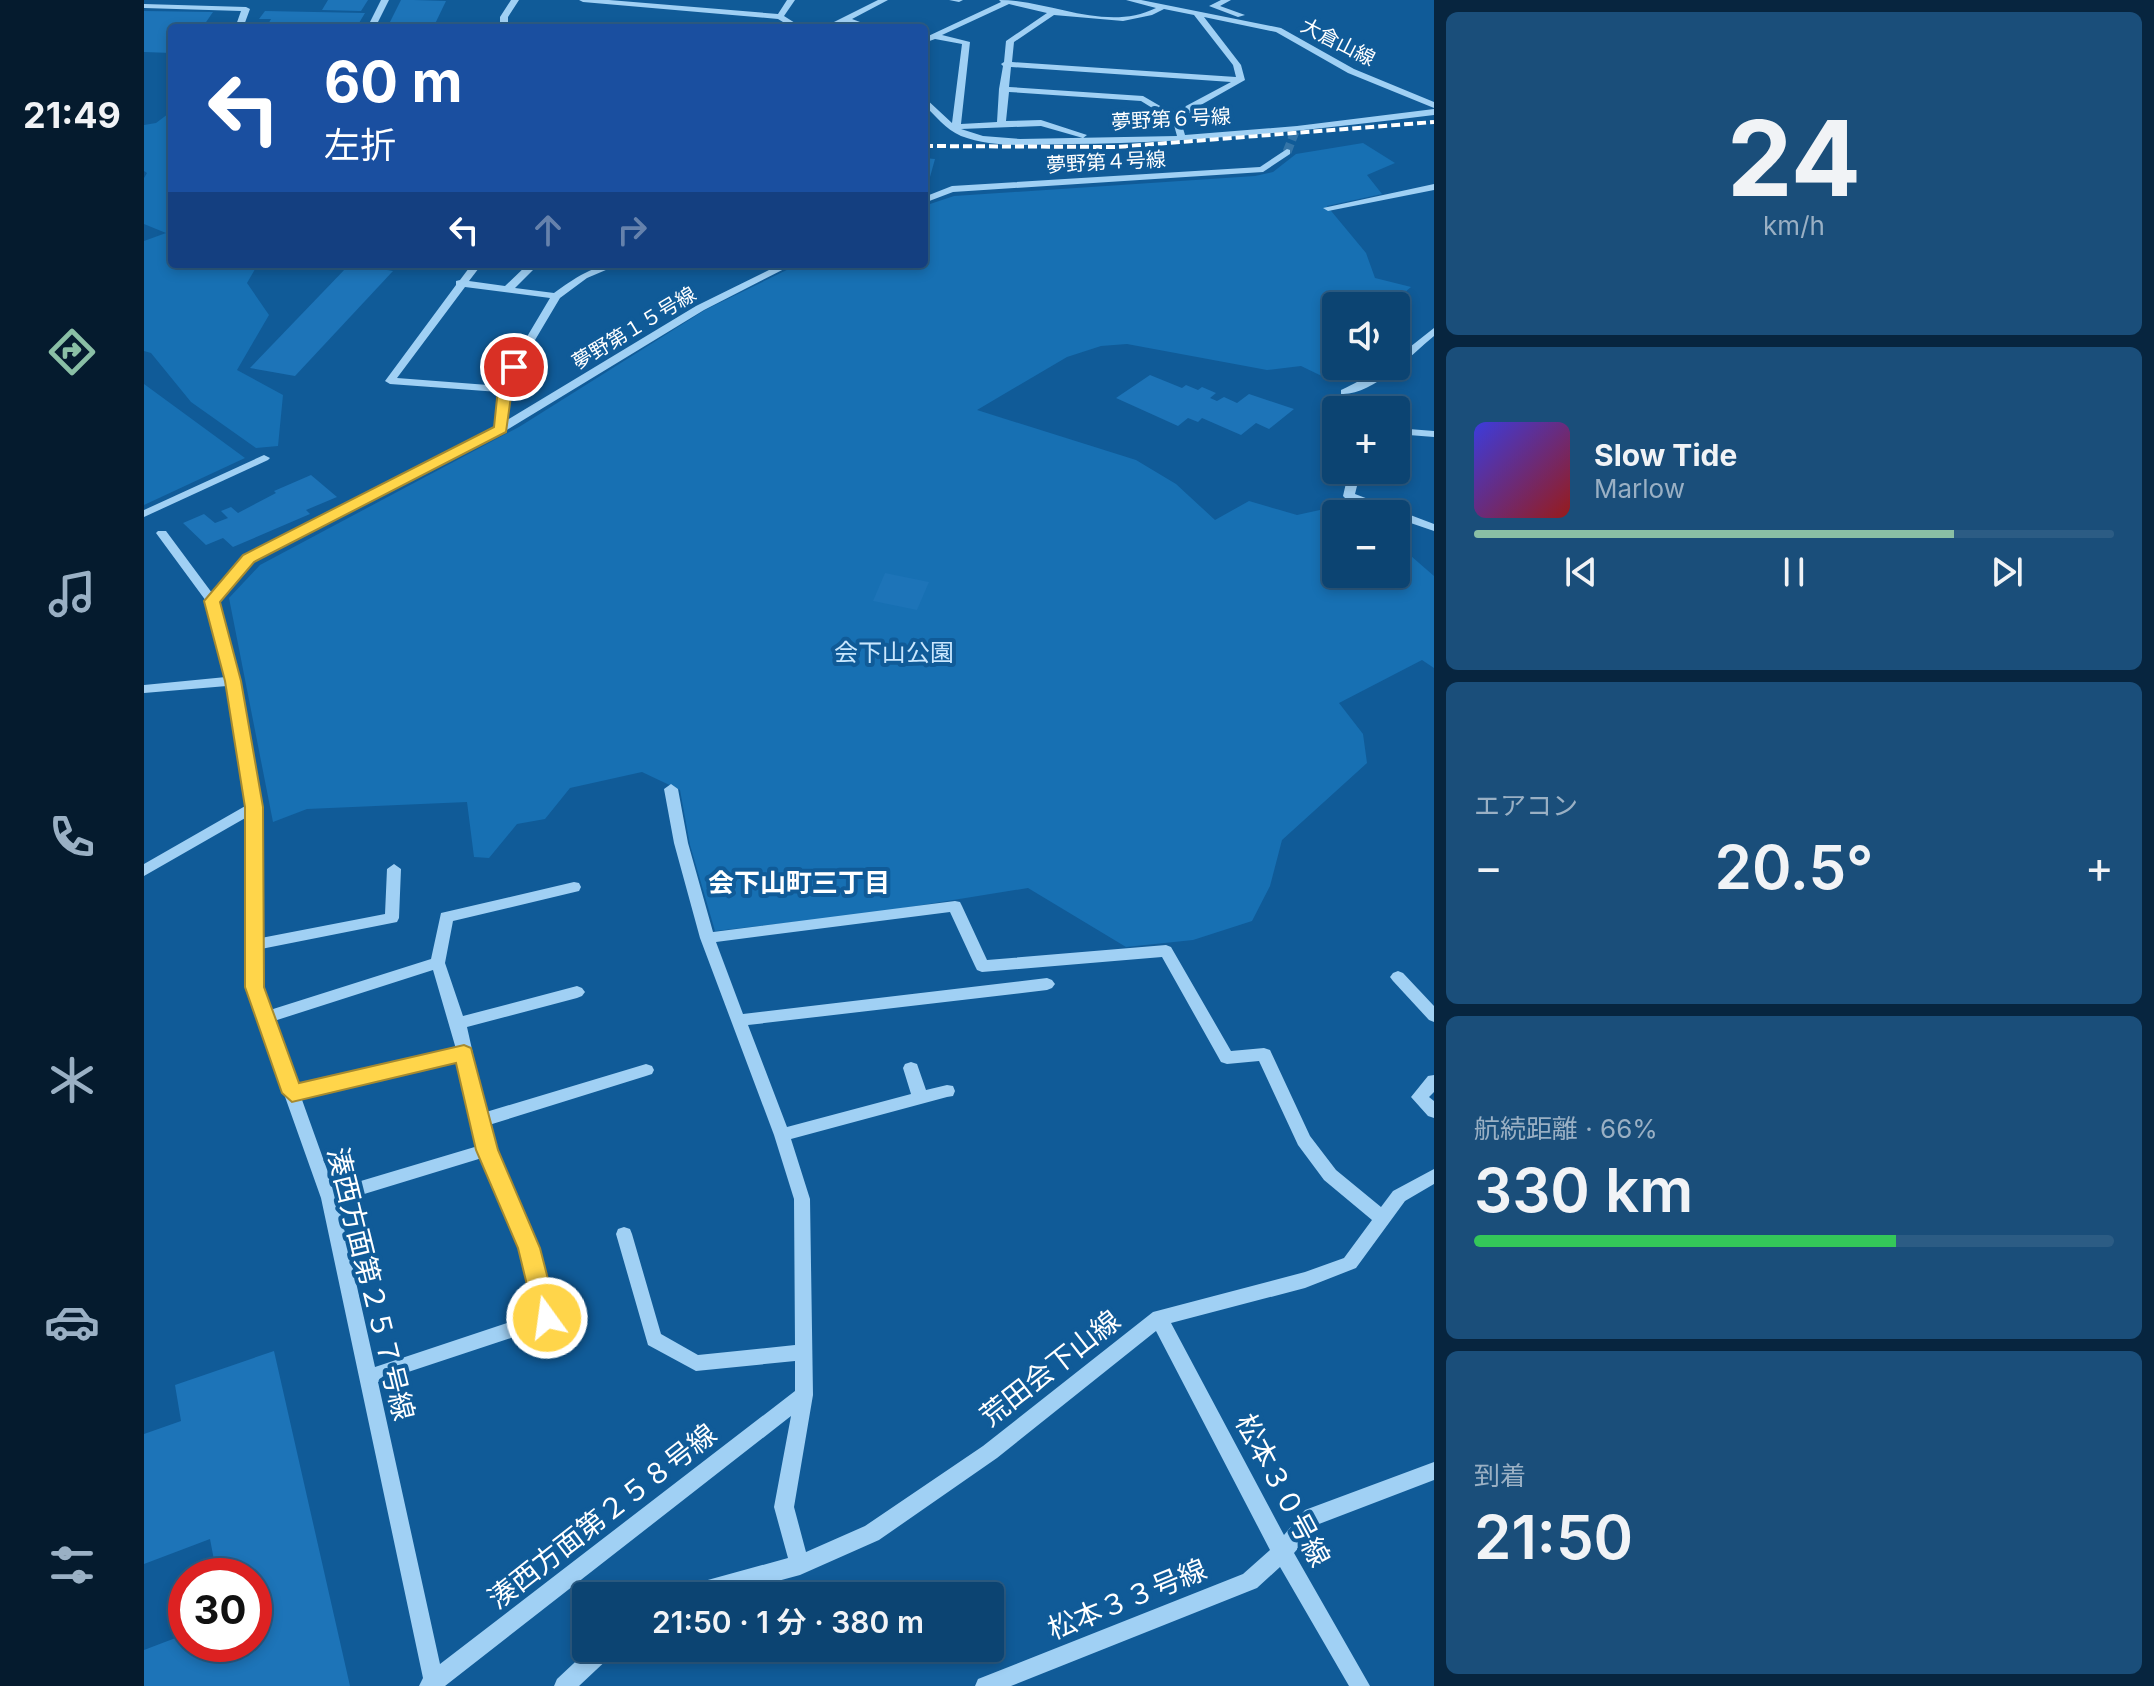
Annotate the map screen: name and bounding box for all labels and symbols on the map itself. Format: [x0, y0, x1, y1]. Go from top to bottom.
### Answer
street label: 大倉山線 [1297, 13, 1379, 71]
street label: 夢野第６号線 [1110, 104, 1232, 134]
street label: 夢野第４号線 [1045, 147, 1167, 177]
street label: 夢野第１５号線 [568, 282, 700, 374]
pin [480, 333, 548, 401]
park label: 会下山公園 [834, 638, 954, 667]
district label: 会下山町三丁目 [708, 867, 890, 898]
street label: 湊西方面第２５７号線 [321, 1144, 421, 1424]
position arrow [505, 1276, 589, 1360]
street label: 荒田会下山線 [973, 1303, 1127, 1433]
street label: 松本３０号線 [1229, 1408, 1337, 1572]
street label: 湊西方面第２５８号線 [481, 1416, 723, 1616]
street label: 松本３３号線 [1043, 1552, 1211, 1646]
speed limit sign: 30 [168, 1558, 272, 1662]

